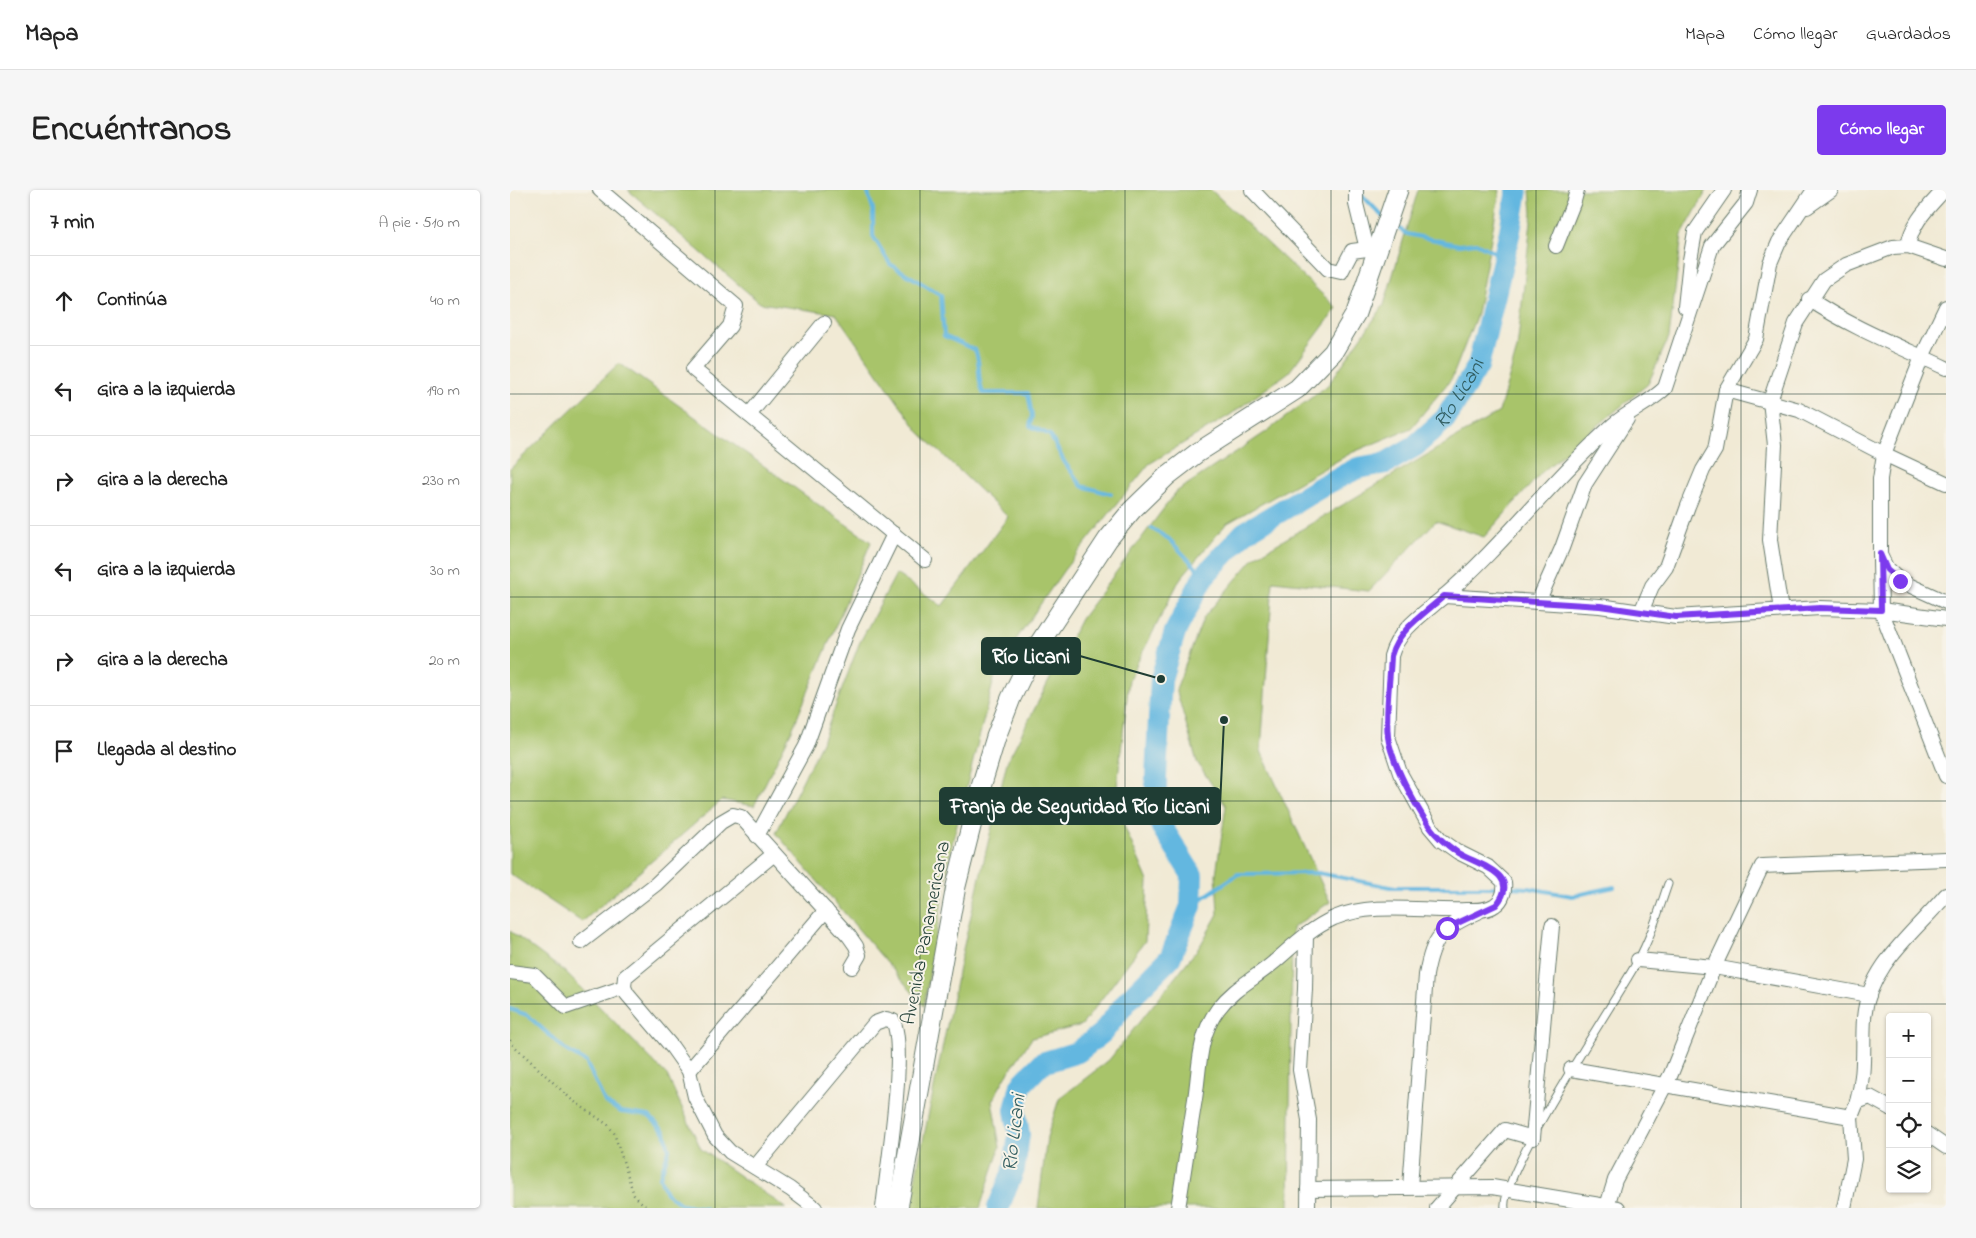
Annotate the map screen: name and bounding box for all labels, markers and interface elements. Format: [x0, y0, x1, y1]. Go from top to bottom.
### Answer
text: Mapa [25, 17, 79, 52]
text: Mapa [1685, 22, 1725, 48]
text: Cómo llegar [1753, 22, 1838, 48]
text: Guardados [1866, 22, 1951, 48]
text: Encuéntranos [30, 105, 232, 156]
button: Cómo llegar [1817, 105, 1946, 155]
text: 7 min [50, 208, 94, 238]
text: A pie · 510 m [378, 211, 460, 235]
icon: ahead [50, 287, 78, 315]
text: Continúa [97, 287, 167, 314]
text: 40 m [430, 289, 460, 313]
water label: Río Licani [1428, 355, 1494, 437]
icon: left [50, 377, 78, 405]
text: Gira a la izquierda [97, 377, 235, 404]
text: 190 m [427, 379, 460, 403]
icon: right [50, 467, 78, 495]
text: Gira a la derecha [97, 467, 228, 494]
text: 230 m [422, 469, 460, 493]
icon: left [50, 557, 78, 585]
text: Gira a la izquierda [97, 557, 235, 584]
text: 30 m [430, 559, 460, 583]
route end [1889, 570, 1912, 593]
callout: Río Licani [982, 638, 1080, 674]
text: Río Licani [992, 643, 1070, 673]
icon: right [50, 647, 78, 675]
text: Gira a la derecha [97, 647, 228, 674]
text: 20 m [429, 649, 460, 673]
icon: arrive [50, 737, 78, 765]
text: Llegada al destino [97, 737, 236, 764]
callout: Franja de Seguridad Río Licani [940, 788, 1220, 824]
text: Franja de Seguridad Río Licani [949, 793, 1210, 825]
street label: Avenida Panamericana [895, 839, 959, 1027]
route start [1436, 917, 1459, 940]
map controls [1886, 1013, 1931, 1193]
button: + [1886, 1013, 1931, 1058]
button: − [1886, 1058, 1931, 1103]
water label: Río Licani [995, 1090, 1035, 1173]
button: locate [1886, 1103, 1931, 1148]
button: layers [1886, 1148, 1931, 1193]

